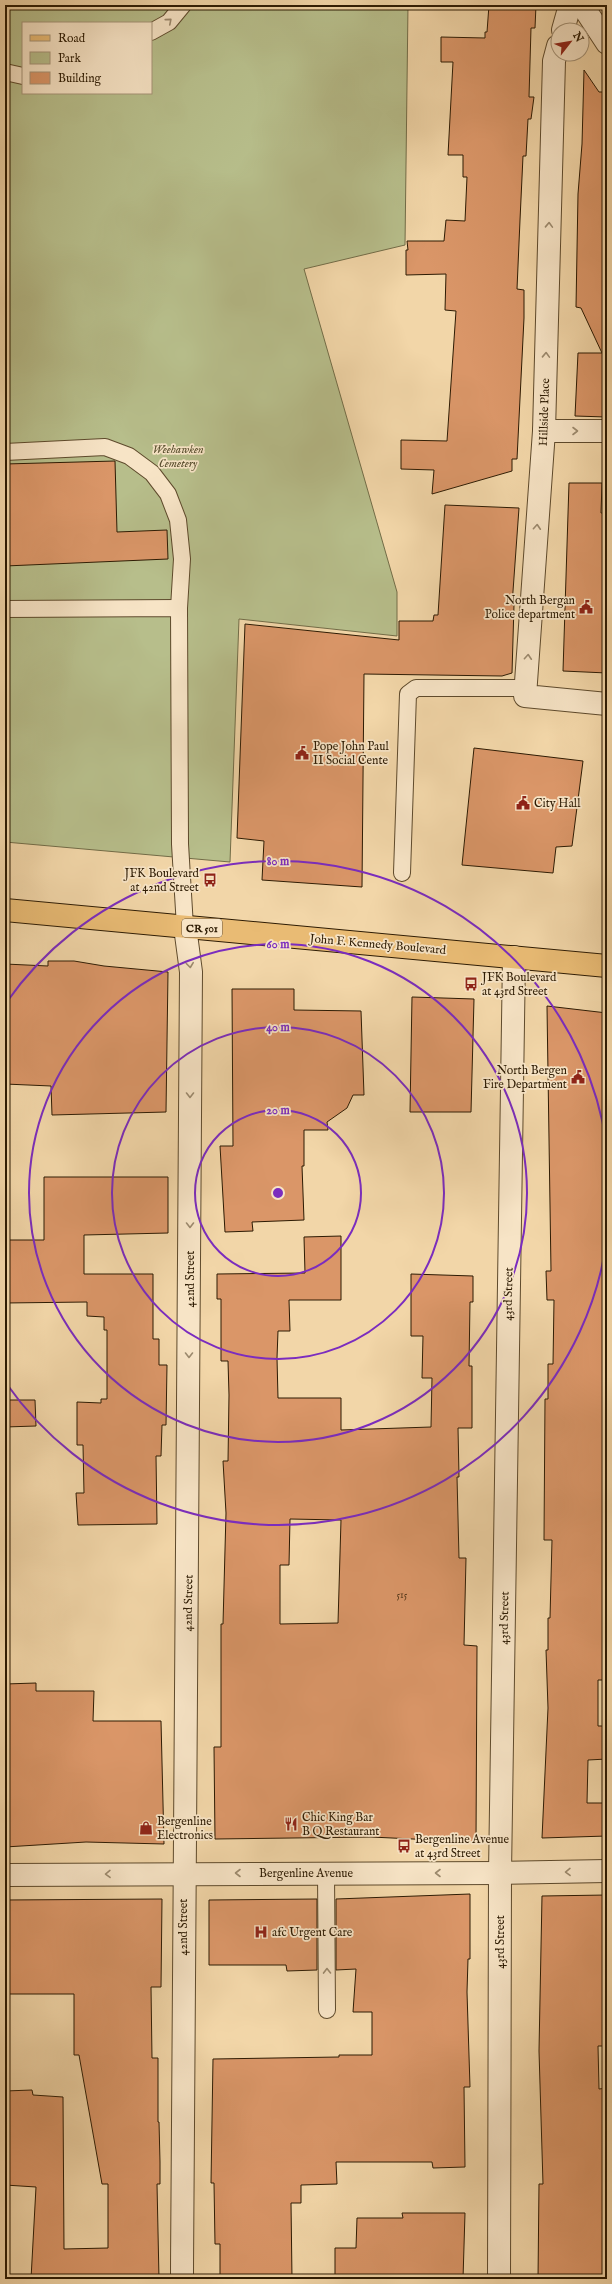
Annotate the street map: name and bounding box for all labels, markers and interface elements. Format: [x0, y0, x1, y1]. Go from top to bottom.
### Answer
one-way arrow [164, 18, 172, 25]
legend [22, 22, 152, 94]
north arrow [550, 22, 590, 62]
text: N [569, 29, 586, 45]
text: Road [58, 31, 86, 46]
text: Park [58, 51, 81, 66]
text: Building [58, 71, 102, 86]
one-way arrow [545, 222, 553, 228]
one-way arrow [541, 352, 550, 358]
street label: Hillside Place [536, 377, 553, 446]
one-way arrow [572, 427, 578, 435]
park label: Weehawken Cemetery [152, 442, 204, 471]
one-way arrow [533, 524, 541, 530]
place label: North Bergan Police department [485, 593, 576, 623]
public building icon: North Bergan Police department [578, 599, 594, 615]
one-way arrow [524, 654, 533, 660]
place label: Pope John Paul II Social Cente [313, 739, 389, 768]
public building icon: Pope John Paul II Social Cente [294, 745, 310, 761]
public building icon: City Hall [515, 795, 531, 811]
place label: City Hall [534, 796, 581, 811]
text: 80 m [267, 854, 290, 869]
place label: JFK Boulevard at 42nd Street [123, 866, 200, 895]
bus stop icon: JFK Boulevard at 42nd Street [202, 872, 218, 888]
road number: CR 501 [182, 919, 222, 937]
street label: John F. Kennedy Boulevard [307, 931, 447, 959]
text: 60 m [267, 937, 290, 952]
one-way arrow [185, 962, 194, 968]
place label: JFK Boulevard at 43rd Street [480, 970, 557, 999]
bus stop icon: JFK Boulevard at 43rd Street [463, 976, 479, 992]
text: 40 m [266, 1020, 291, 1035]
place label: North Bergen Fire Department [483, 1063, 568, 1093]
public building icon: North Bergen Fire Department [570, 1069, 586, 1085]
one-way arrow [186, 1092, 194, 1098]
text: 20 m [266, 1103, 290, 1118]
centre of rings [271, 1186, 285, 1200]
one-way arrow [186, 1222, 194, 1228]
street label: 42nd Street [183, 1251, 198, 1307]
street label: 43rd Street [501, 1267, 516, 1321]
one-way arrow [185, 1352, 193, 1358]
street label: 42nd Street [181, 1575, 196, 1632]
house number: 515 [397, 1589, 408, 1602]
street label: 43rd Street [497, 1591, 512, 1645]
place label: Chic King Bar B Q Restaurant [302, 1810, 379, 1839]
place label: Bergenline Electronics [157, 1814, 213, 1843]
restaurant icon: Chic King Bar B Q Restaurant [283, 1816, 299, 1832]
shop icon: Bergenline Electronics [138, 1820, 154, 1836]
place label: Bergenline Avenue at 43rd Street [415, 1832, 509, 1861]
bus stop icon: Bergenline Avenue at 43rd Street [396, 1838, 412, 1854]
street label: Bergenline Avenue [259, 1866, 353, 1881]
one-way arrow [565, 1868, 571, 1876]
one-way arrow [235, 1869, 241, 1877]
one-way arrow [435, 1869, 441, 1877]
one-way arrow [105, 1870, 111, 1878]
street label: 42nd Street [176, 1899, 191, 1955]
street label: 43rd Street [493, 1915, 508, 1969]
hospital icon: afc Urgent Care [253, 1924, 269, 1940]
place label: afc Urgent Care [272, 1925, 353, 1940]
one-way arrow [323, 1968, 331, 1974]

